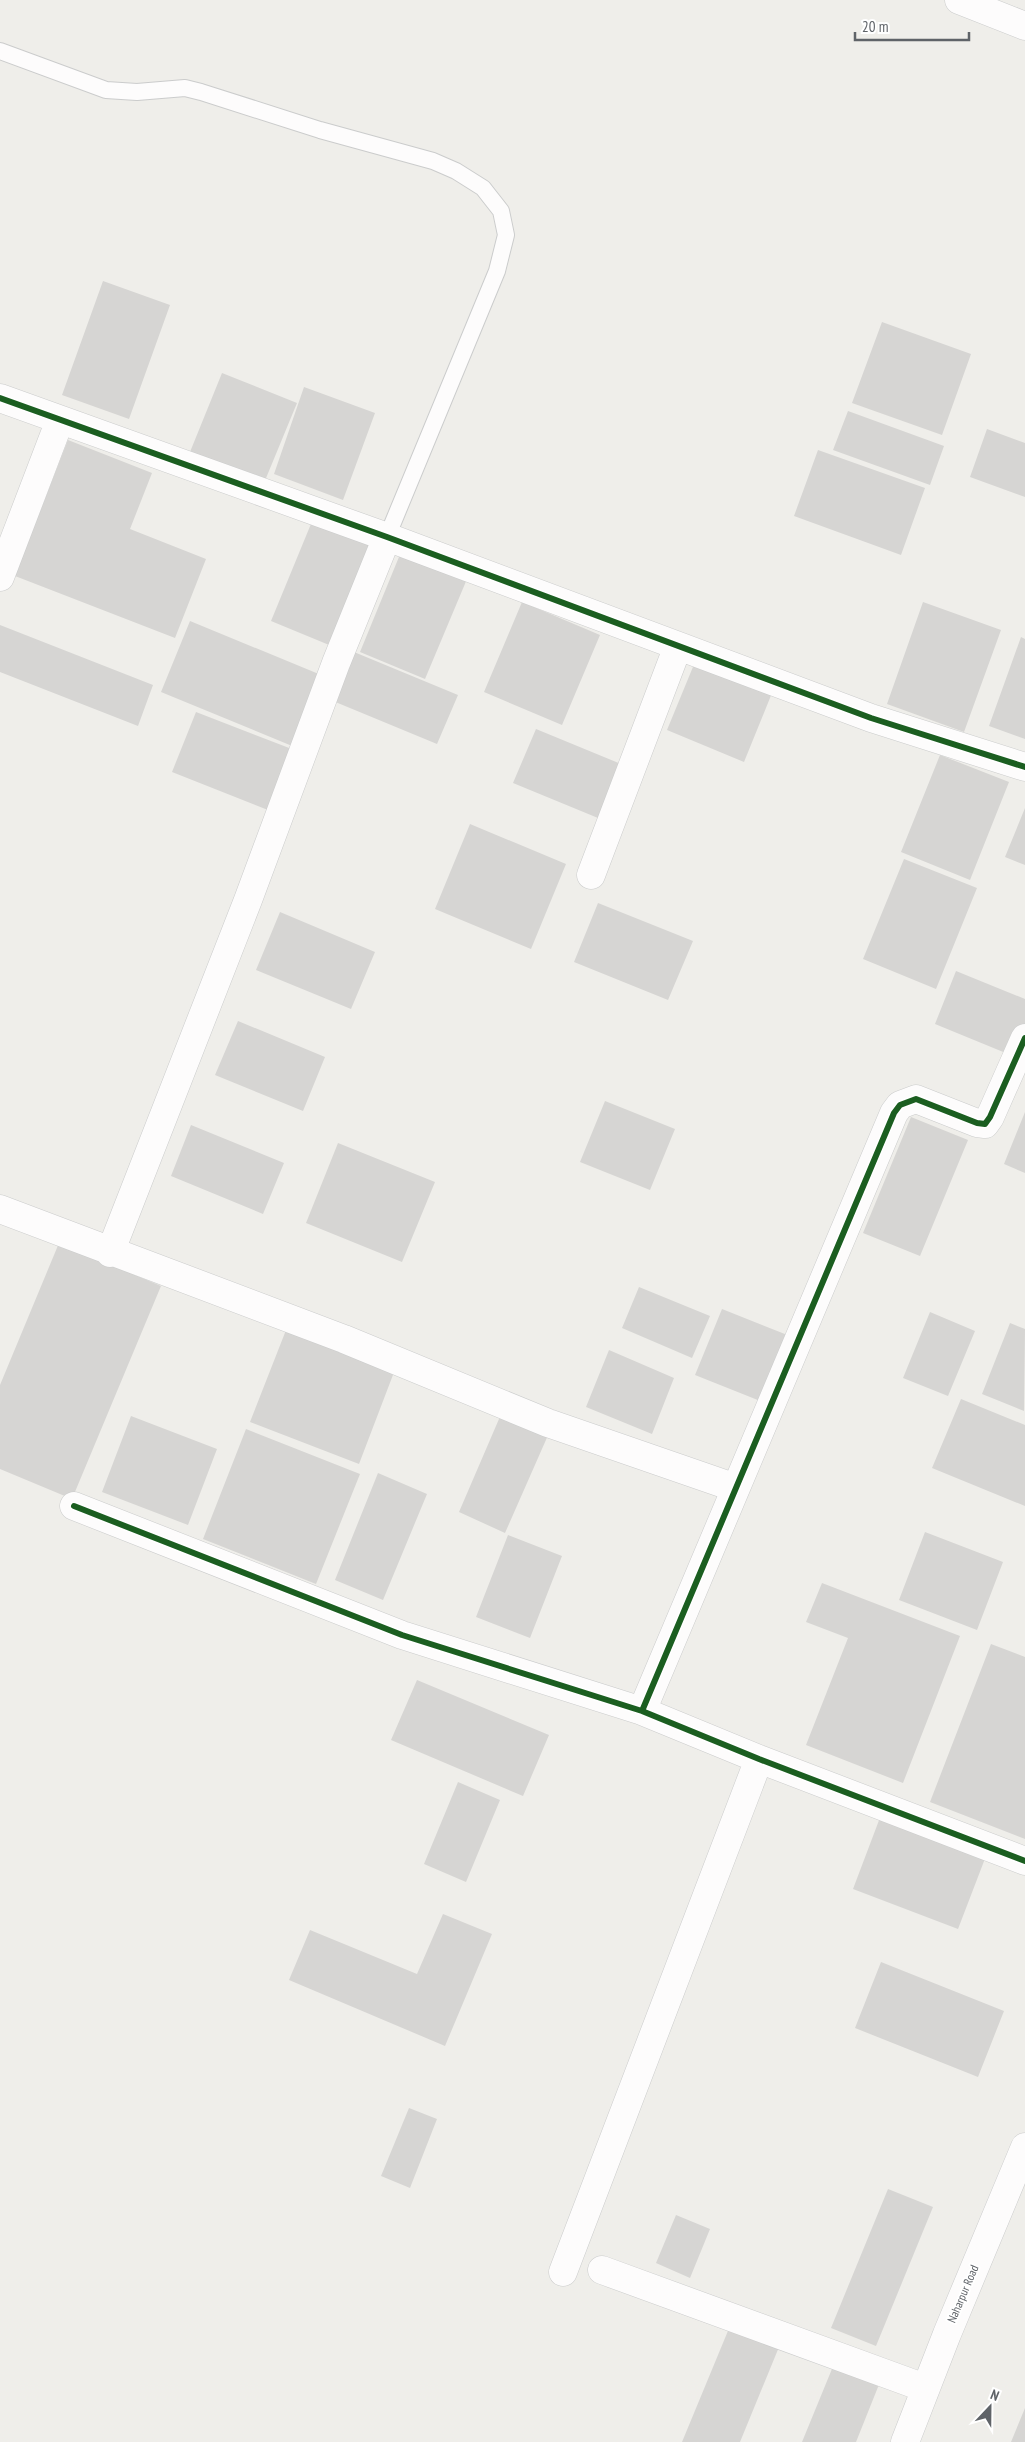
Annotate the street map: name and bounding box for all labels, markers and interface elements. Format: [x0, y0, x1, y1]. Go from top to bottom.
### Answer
scale bar [855, 10, 969, 42]
text: 20 m [862, 17, 888, 36]
street label: Naharpur Road [944, 2263, 981, 2325]
north arrow [965, 2382, 1015, 2432]
text: N [988, 2385, 1002, 2405]

